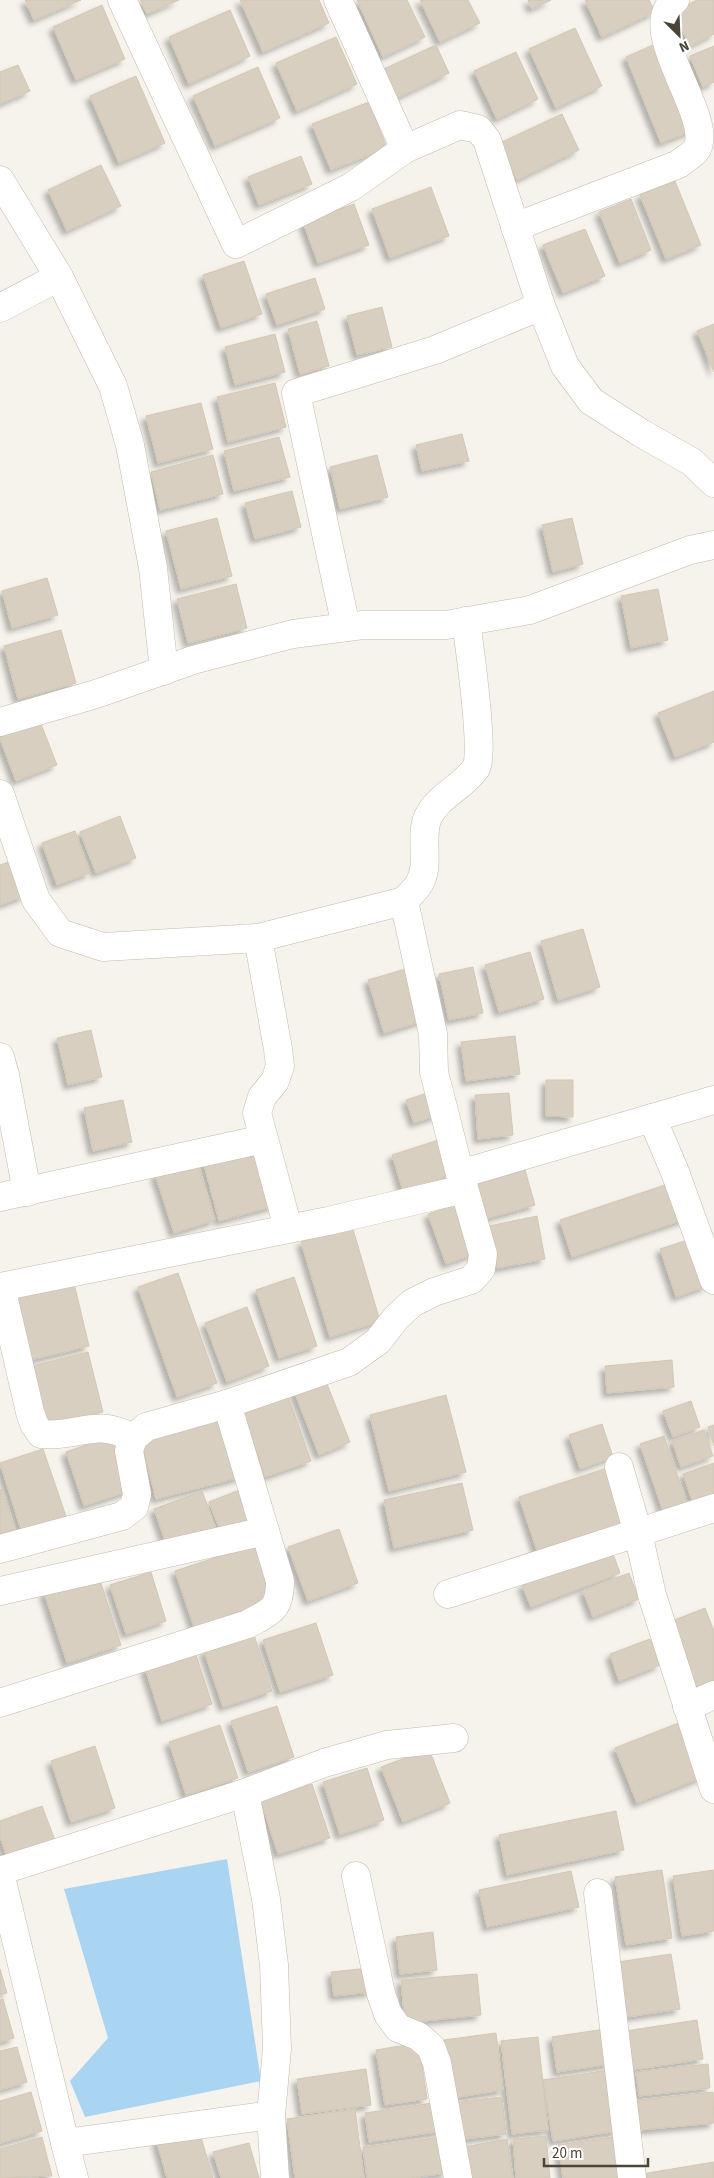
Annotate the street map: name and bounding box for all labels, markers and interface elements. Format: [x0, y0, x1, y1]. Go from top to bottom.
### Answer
north arrow [654, 10, 704, 60]
text: N [676, 35, 692, 57]
scale bar [544, 2136, 648, 2168]
text: 20 m [552, 2143, 582, 2164]

